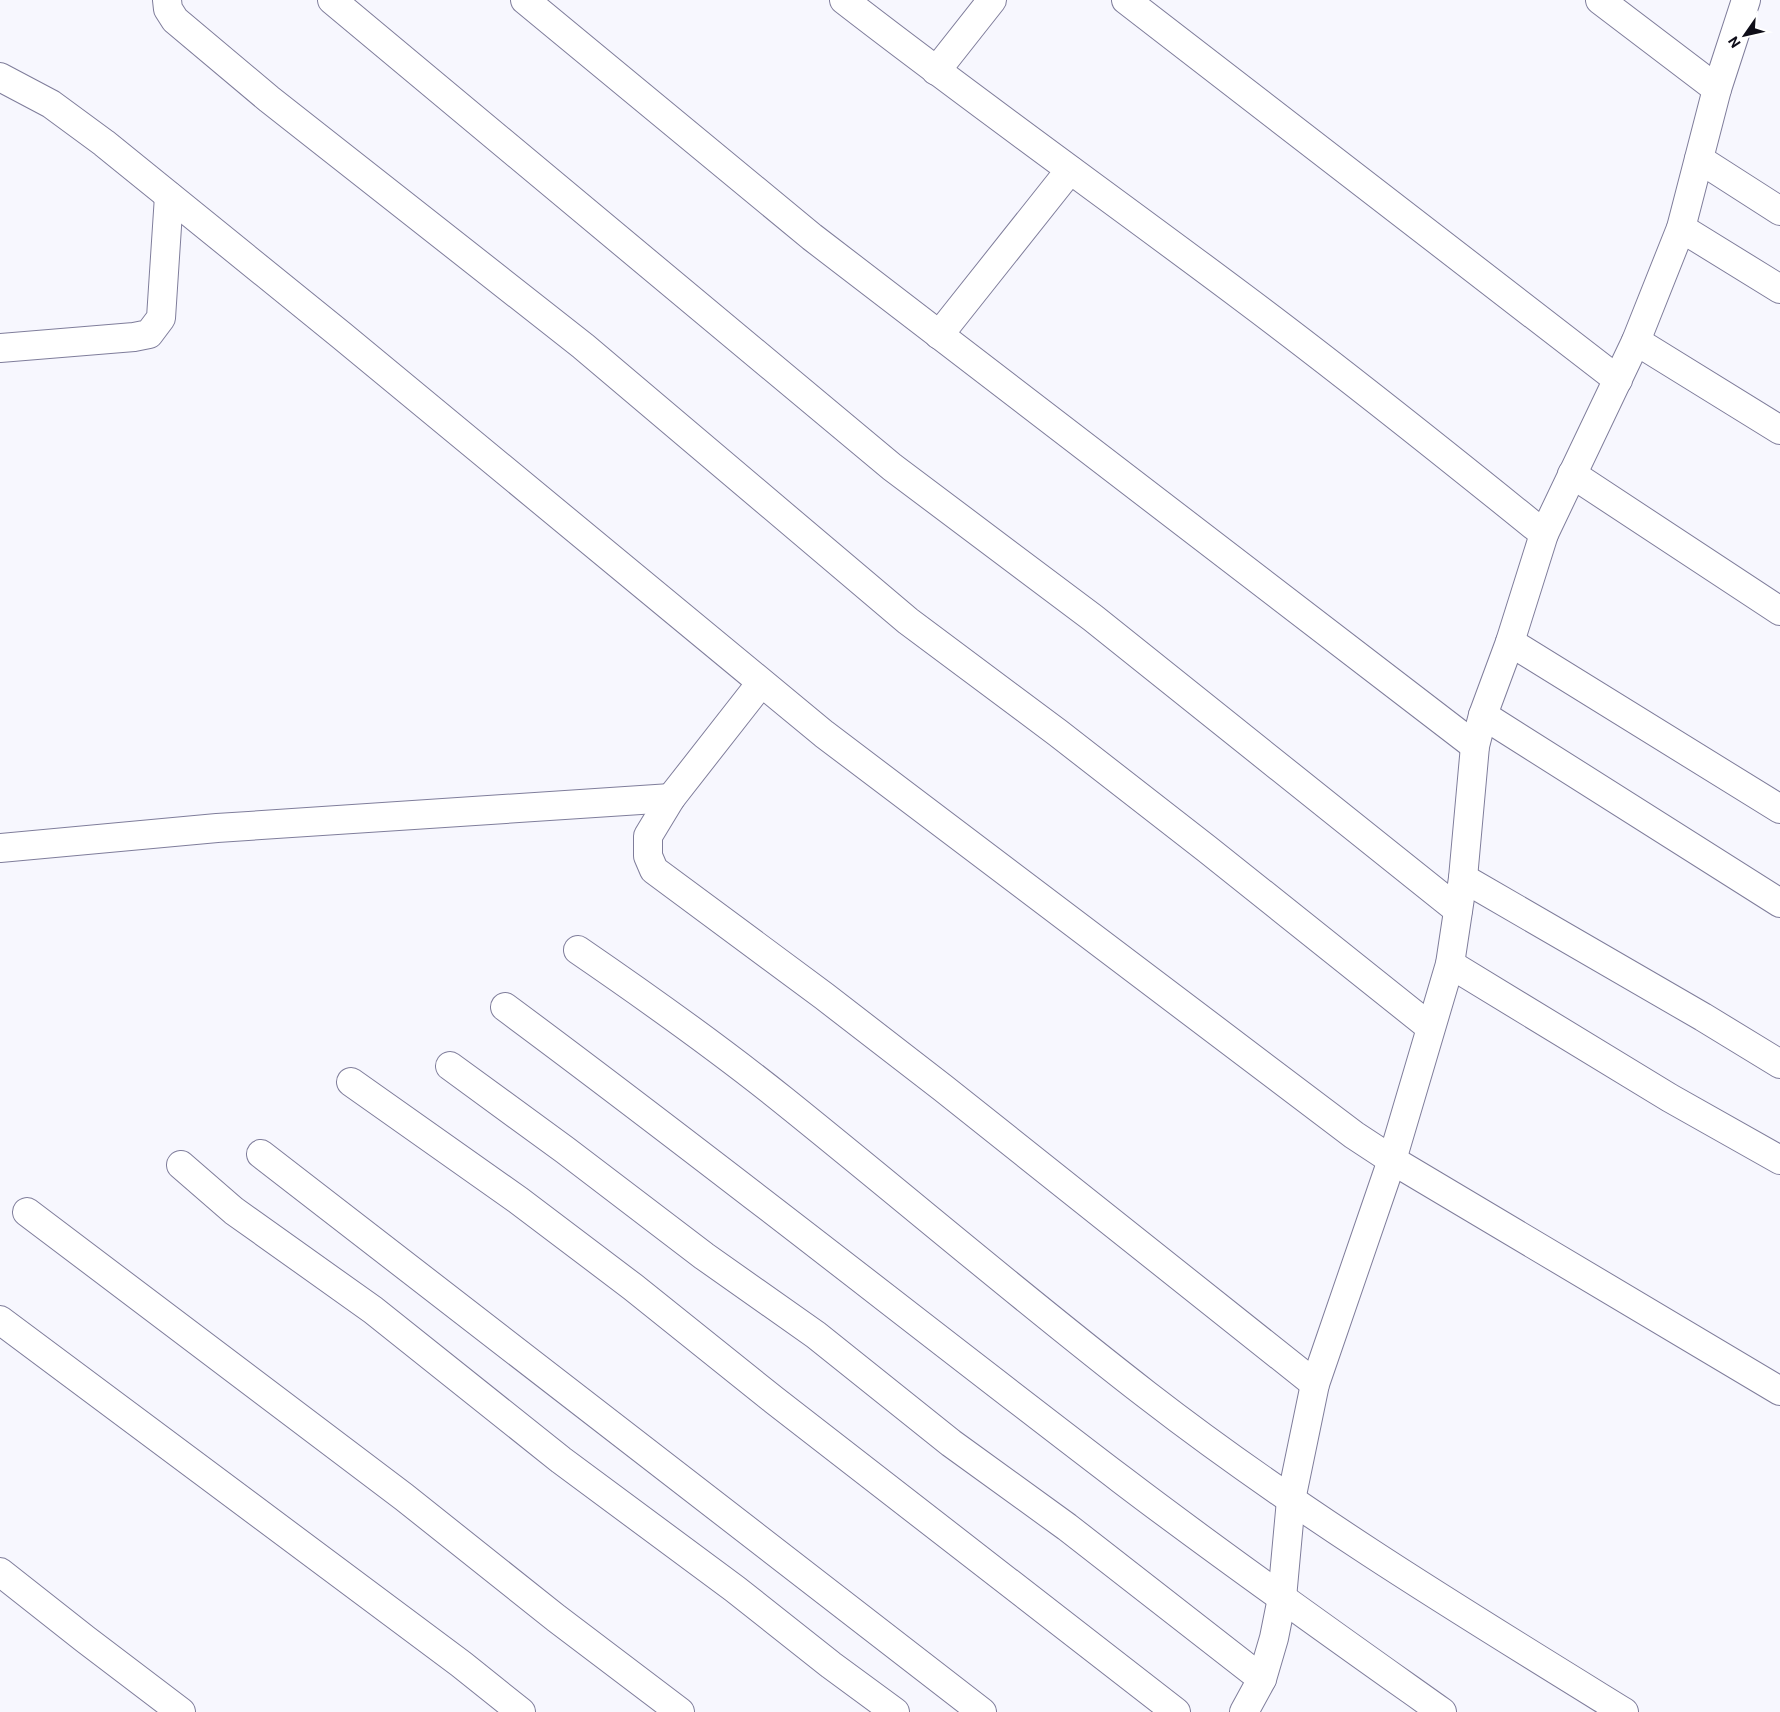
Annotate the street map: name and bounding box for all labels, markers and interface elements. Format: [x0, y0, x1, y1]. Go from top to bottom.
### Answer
north arrow [1720, 10, 1770, 60]
text: N [1725, 34, 1744, 51]

